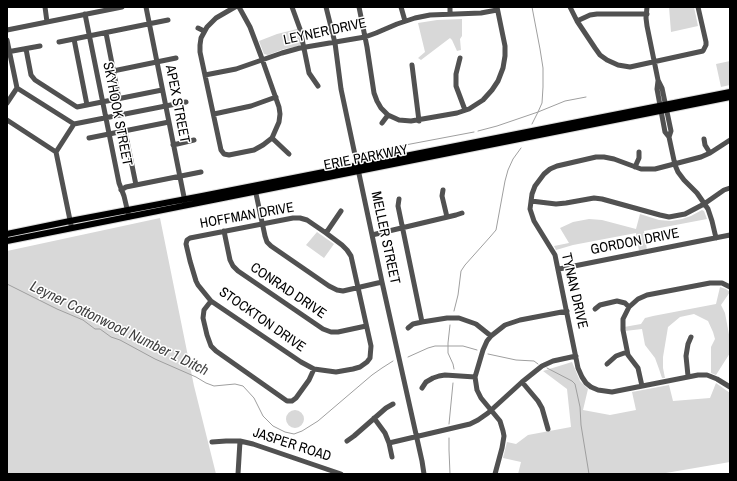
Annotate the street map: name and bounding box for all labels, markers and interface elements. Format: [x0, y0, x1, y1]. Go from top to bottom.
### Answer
street label: LEYNER DRIVE [282, 15, 368, 49]
street label: SKYHOOK STREET [99, 61, 135, 167]
street label: APEX STREET [161, 64, 193, 144]
street label: ERIE PARKWAY [323, 142, 409, 174]
street label: MELLER STREET [367, 190, 403, 286]
street label: HOFFMAN DRIVE [199, 199, 295, 233]
street label: GORDON DRIVE [589, 225, 681, 259]
street label: TYNAN DRIVE [557, 252, 591, 330]
street label: CONRAD DRIVE [247, 259, 329, 323]
water label: Leyner Cottonwood Number 1 Ditch [27, 278, 211, 380]
street label: STOCKTON DRIVE [216, 284, 308, 356]
street label: JASPER ROAD [251, 424, 333, 466]

